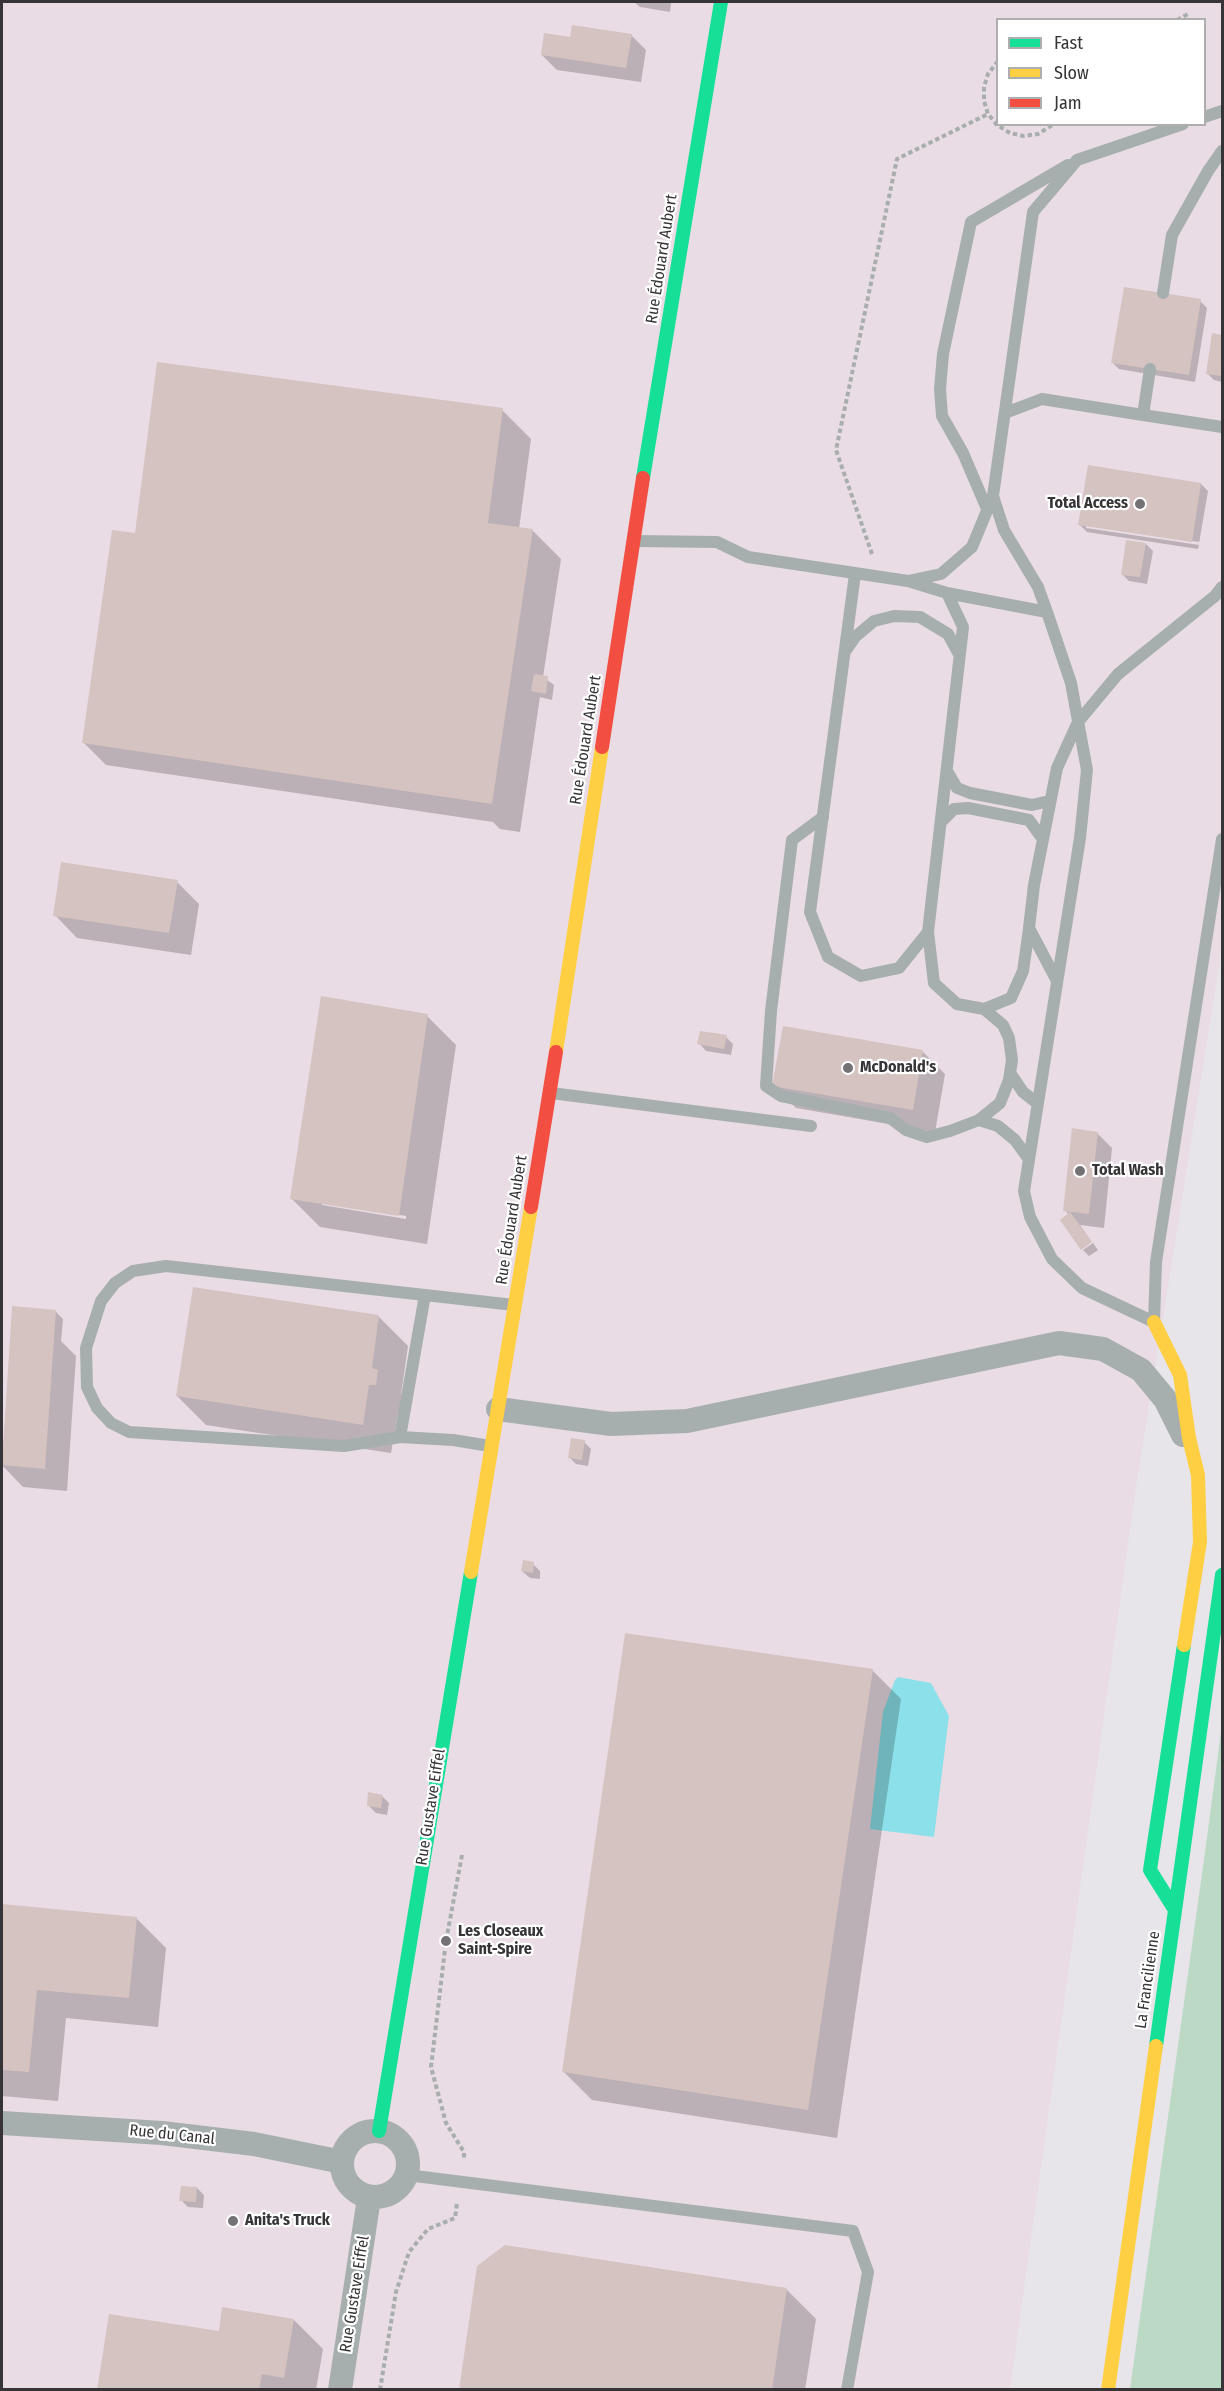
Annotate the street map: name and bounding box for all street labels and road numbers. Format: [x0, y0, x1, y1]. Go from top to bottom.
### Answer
street label: Rue Édouard Aubert [642, 193, 682, 325]
street label: Rue Édouard Aubert [566, 674, 606, 806]
street label: Rue Édouard Aubert [492, 1154, 532, 1286]
street label: Rue Gustave Eiffel [412, 1747, 450, 1867]
street label: La Francilienne [1132, 1930, 1164, 2030]
street label: Rue du Canal [128, 2121, 216, 2149]
street label: Rue Gustave Eiffel [336, 2234, 374, 2354]

